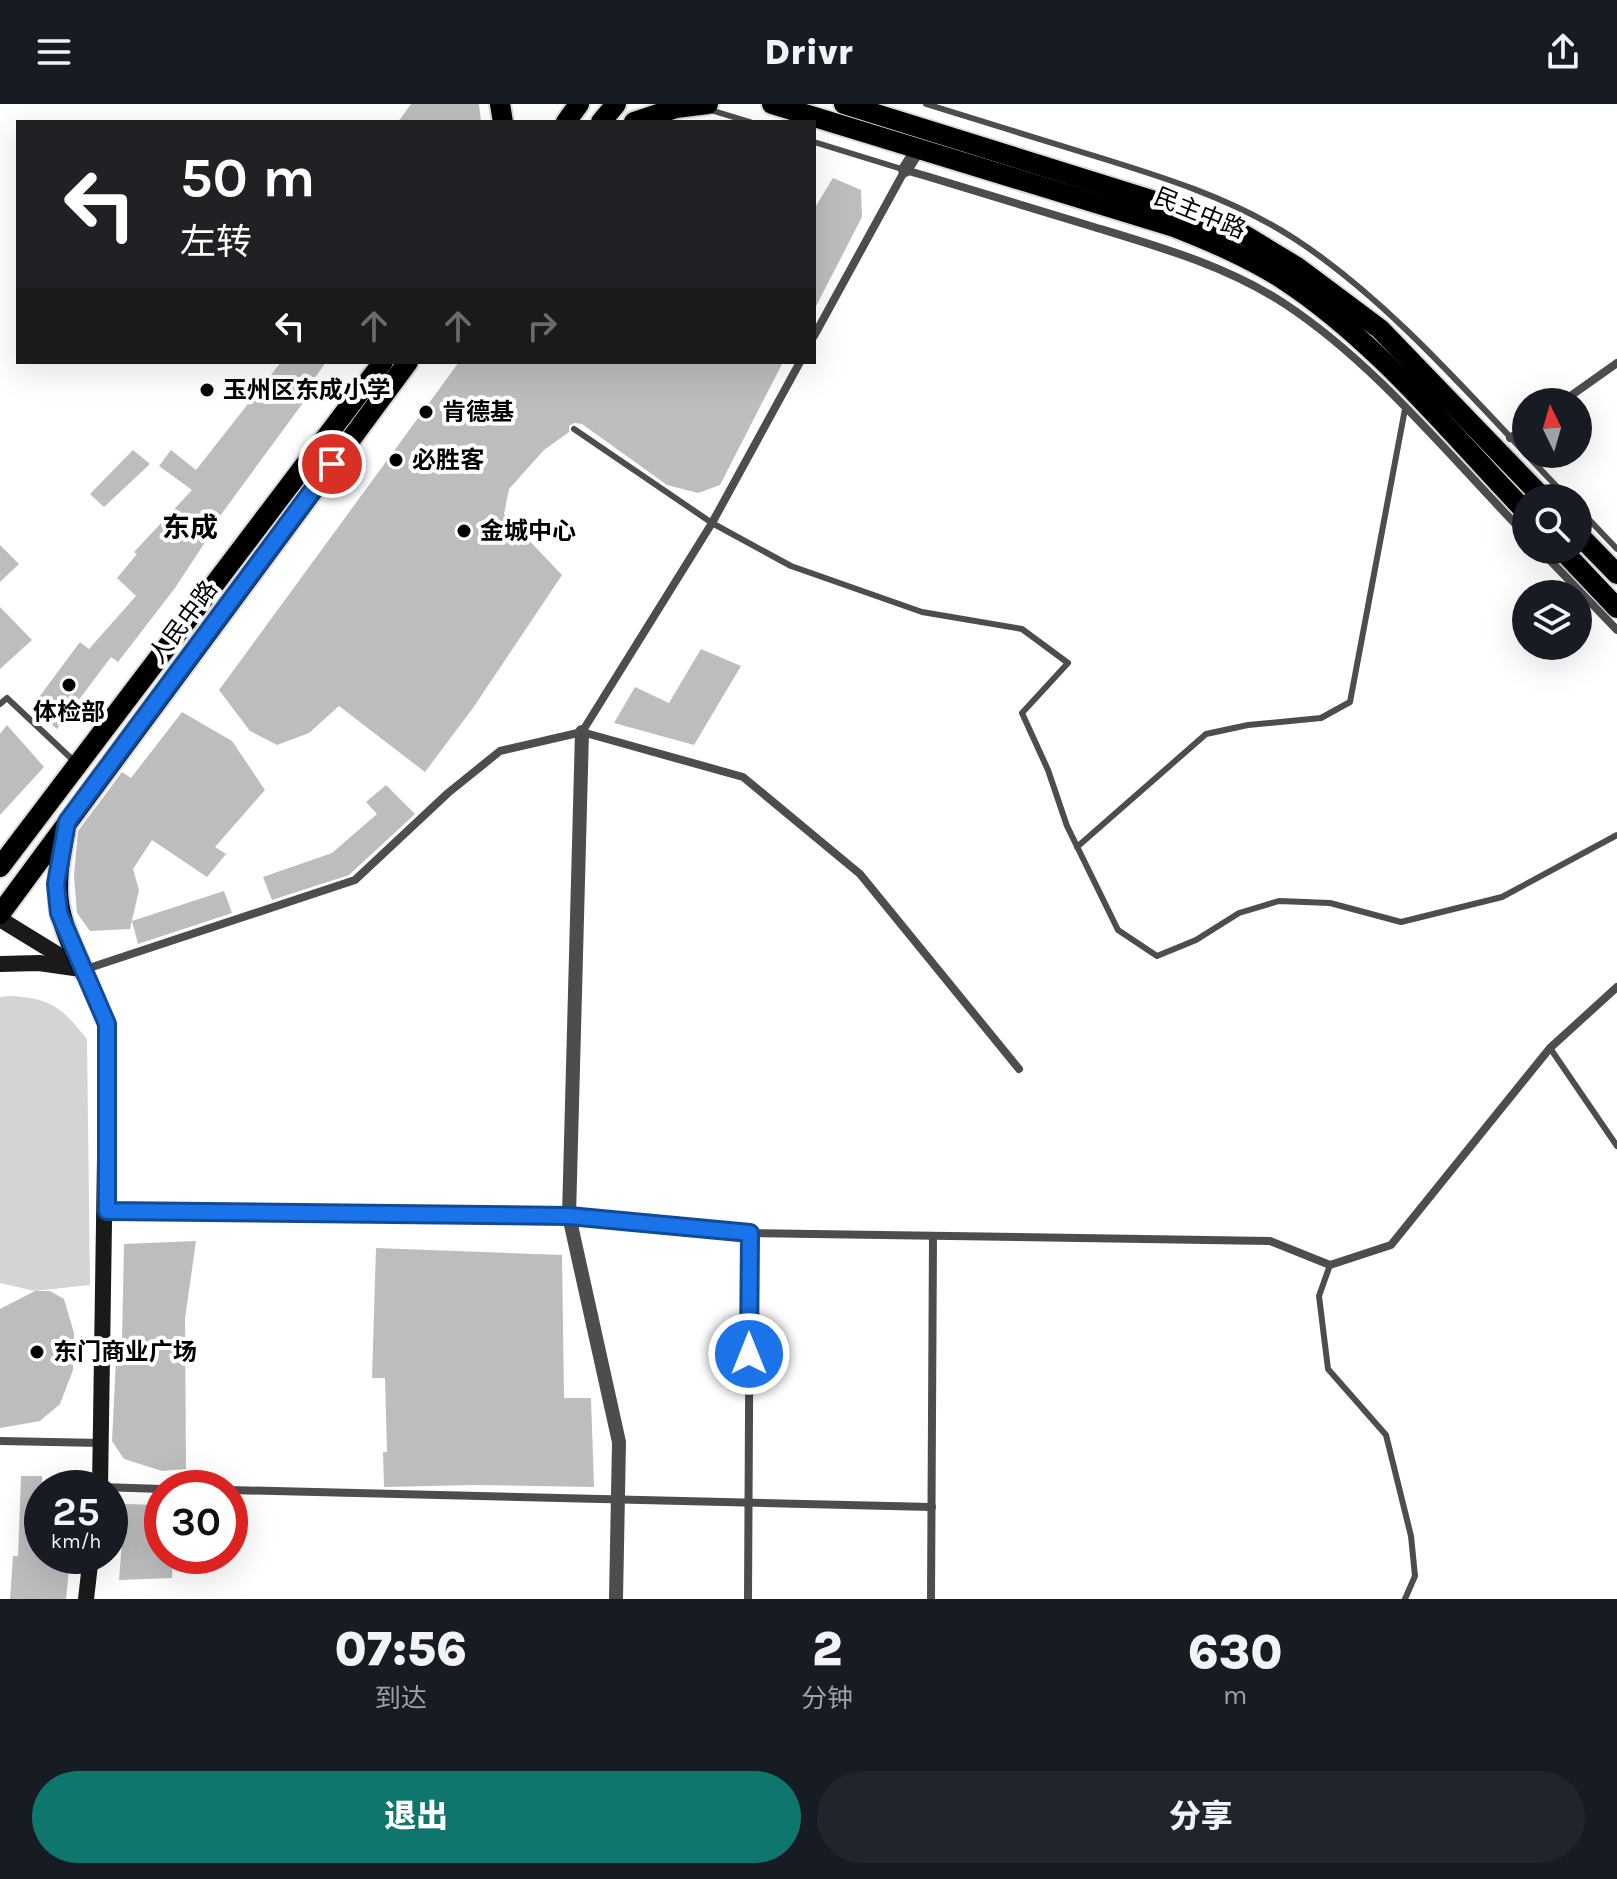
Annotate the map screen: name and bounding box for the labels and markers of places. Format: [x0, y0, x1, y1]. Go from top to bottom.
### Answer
place label: 玉州区东成小学 [223, 376, 391, 404]
marker: 玉州区东成小学 [198, 381, 216, 399]
place label: 肯德基 [442, 398, 514, 426]
marker: 肯德基 [417, 403, 435, 421]
pin [298, 430, 366, 498]
place label: 必胜客 [412, 446, 484, 474]
marker: 必胜客 [387, 451, 405, 469]
place label: 金城中心 [480, 517, 576, 545]
marker: 金城中心 [455, 522, 473, 540]
marker: 体检部 [60, 676, 78, 694]
place label: 体检部 [33, 698, 105, 726]
place label: 东门商业广场 [53, 1338, 197, 1366]
marker: 东门商业广场 [28, 1343, 46, 1361]

